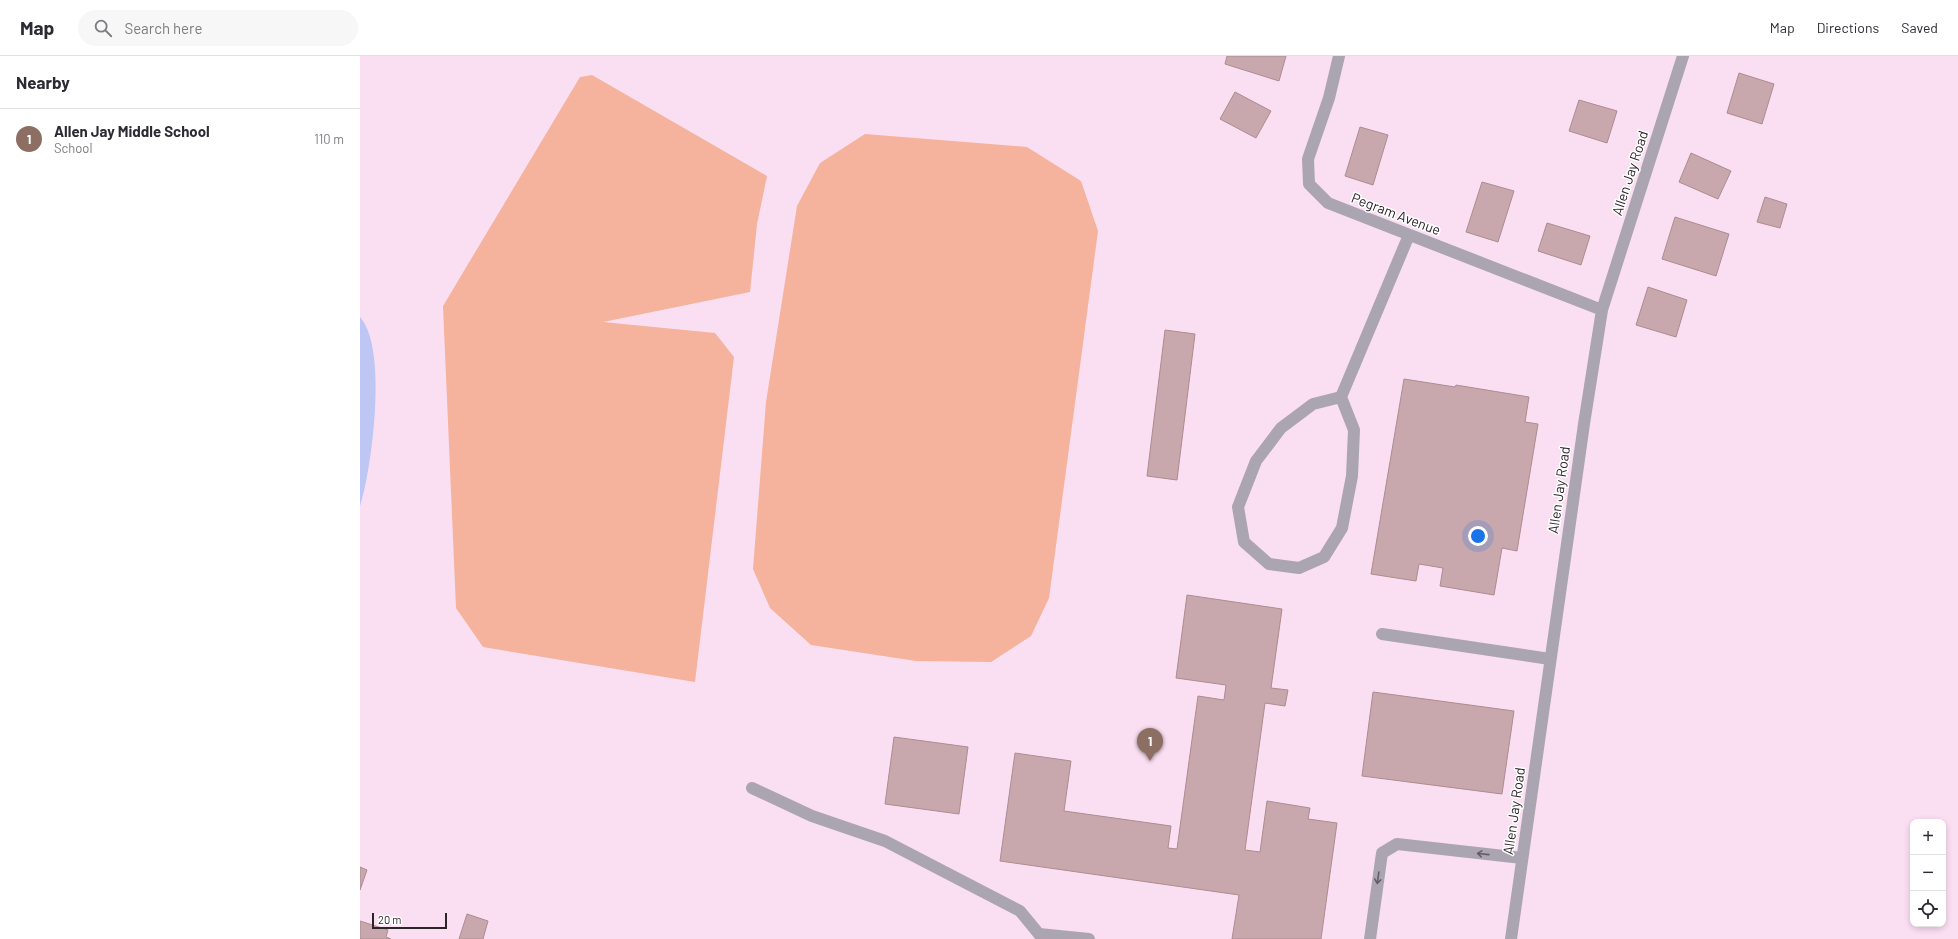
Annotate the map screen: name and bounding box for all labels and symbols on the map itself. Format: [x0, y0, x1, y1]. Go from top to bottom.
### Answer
street label: Allen Jay Road [1608, 128, 1651, 217]
street label: Pegram Avenue [1349, 189, 1443, 238]
street label: Allen Jay Road [1544, 445, 1573, 535]
your location [1468, 526, 1488, 546]
pin: 1 [1137, 728, 1163, 761]
street label: Allen Jay Road [1499, 766, 1528, 856]
one-way arrow [1477, 850, 1490, 858]
one-way arrow [1374, 871, 1382, 884]
scale bar [372, 911, 447, 930]

